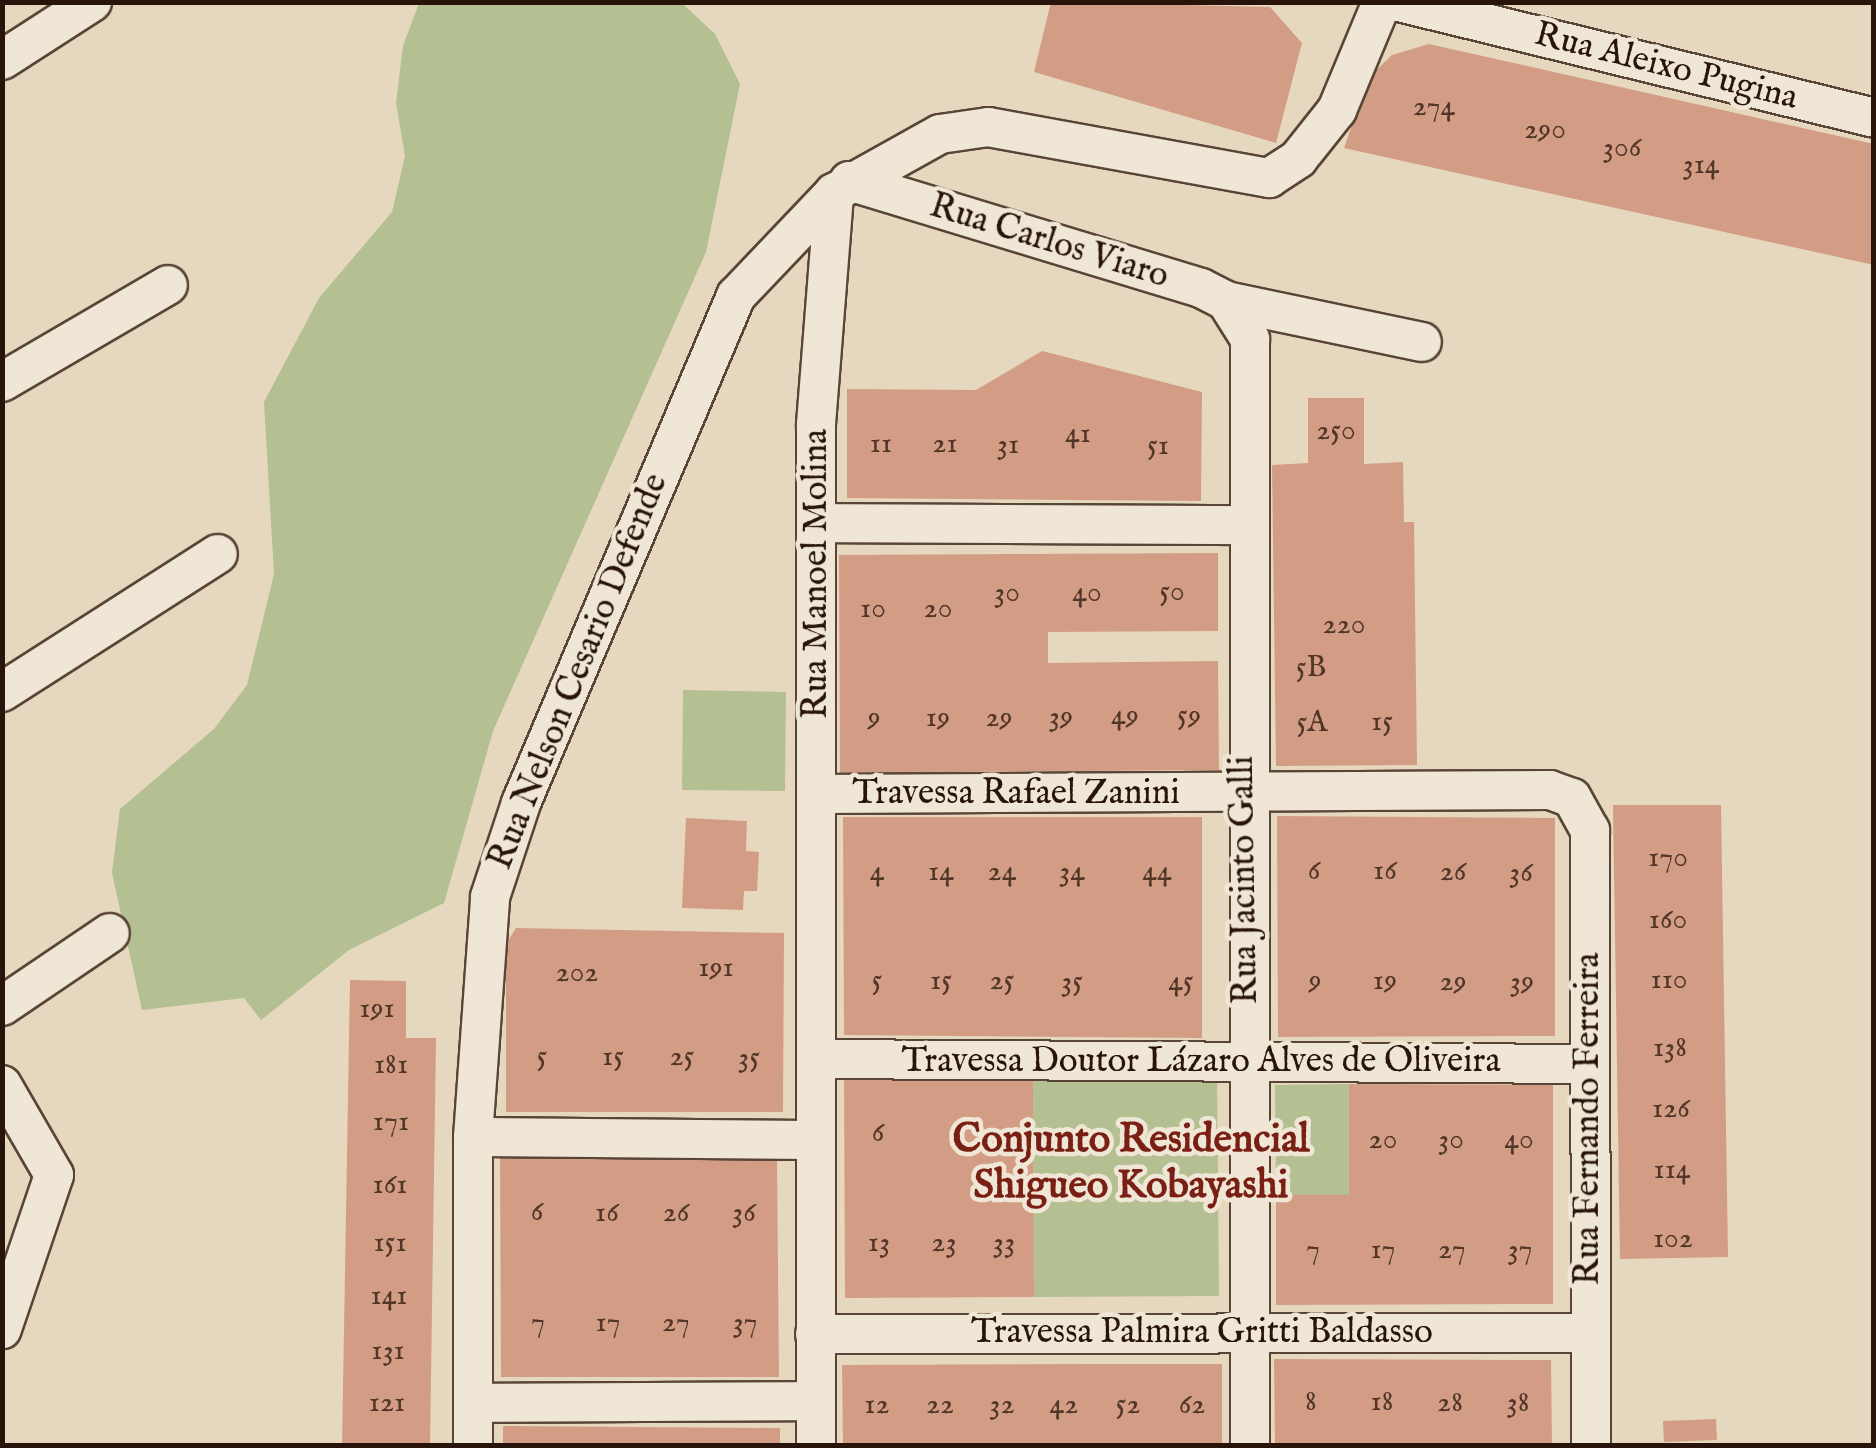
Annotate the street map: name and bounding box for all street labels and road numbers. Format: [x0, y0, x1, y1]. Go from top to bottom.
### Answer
street label: Rua Aleixo Pugina [1530, 14, 1802, 120]
street label: Rua Carlos Viaro [924, 186, 1174, 298]
street label: Rua Manoel Molina [796, 429, 838, 719]
street label: Rua Nelson Cesario Defende [480, 468, 678, 876]
street label: Rua Jacinto Galli [1222, 755, 1268, 1005]
street label: Travessa Rafael Zanini [852, 773, 1180, 815]
street label: Rua Fernando Ferreira [1568, 953, 1610, 1285]
street label: Travessa Doutor Lázaro Alves de Oliveira [901, 1041, 1501, 1083]
street label: Travessa Palmira Gritti Baldasso [971, 1312, 1433, 1354]

